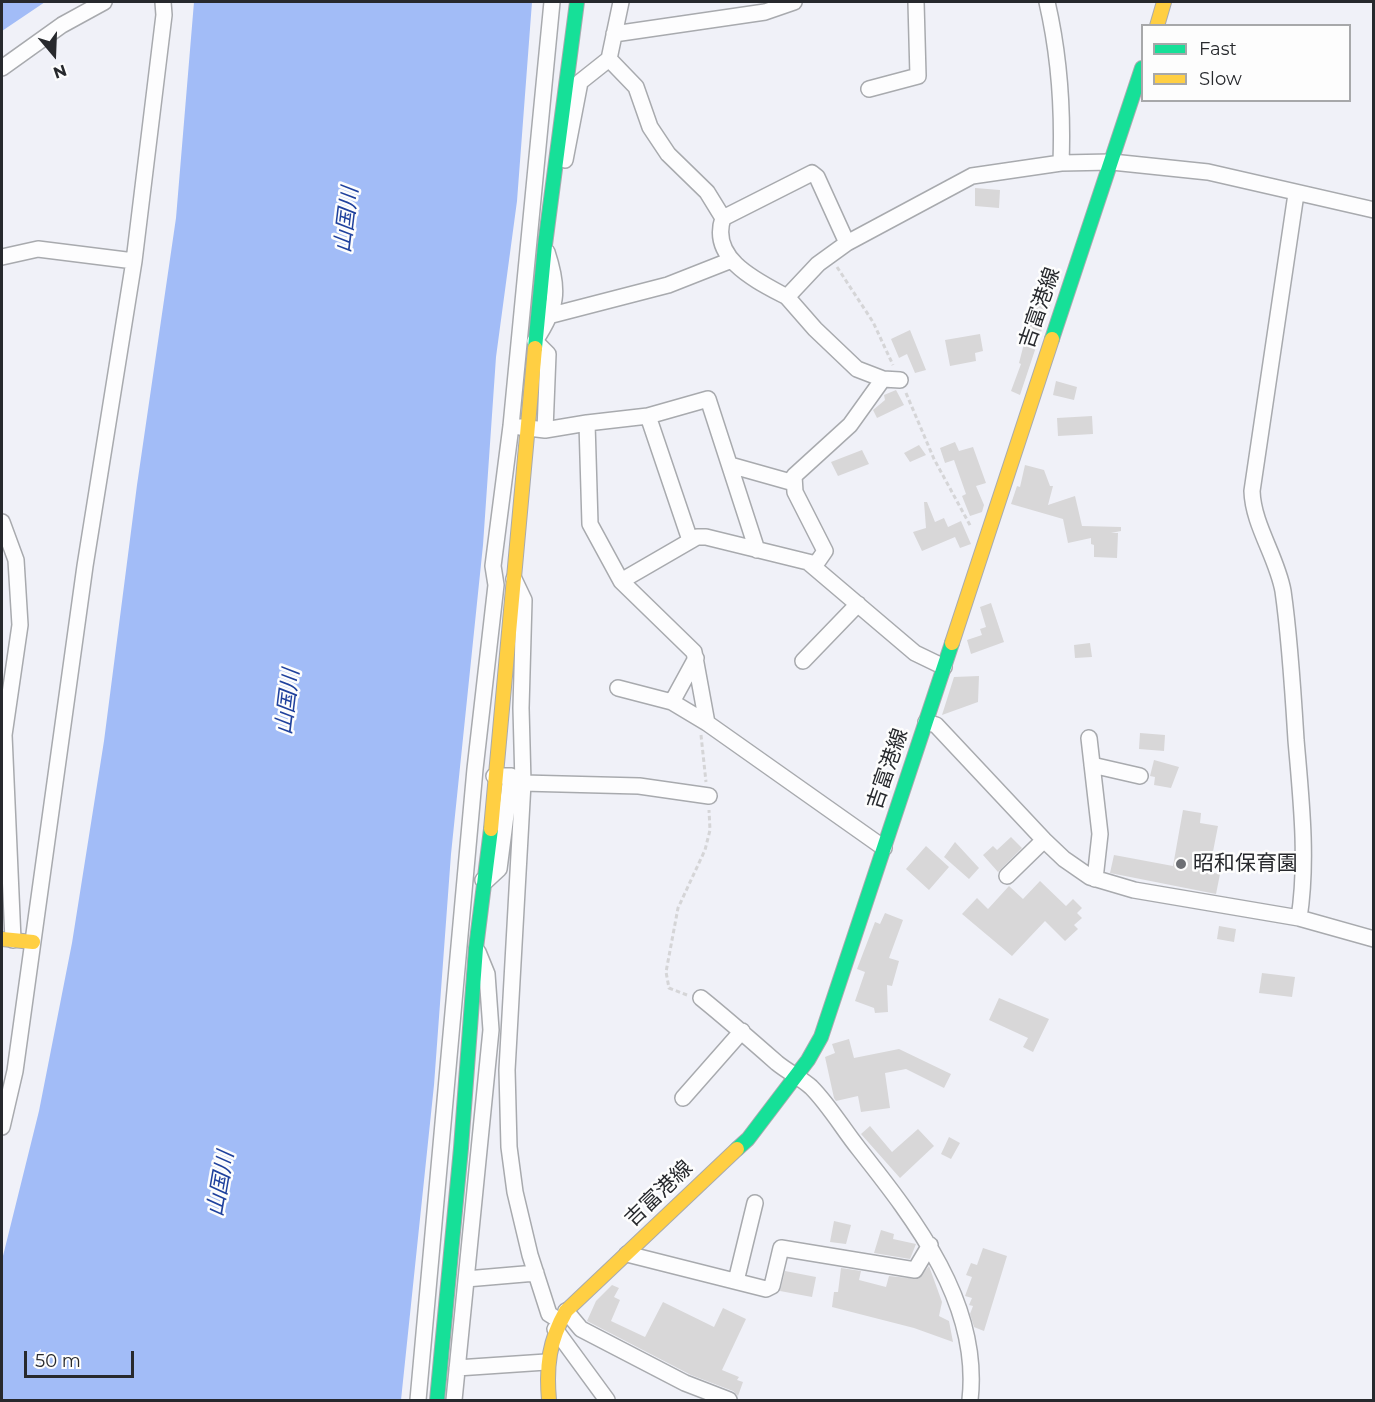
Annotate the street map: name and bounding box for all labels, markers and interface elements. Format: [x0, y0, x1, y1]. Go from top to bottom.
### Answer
north arrow [24, 24, 84, 84]
legend [1141, 24, 1351, 102]
text: Fast [1199, 38, 1237, 60]
text: N [51, 60, 69, 83]
text: Slow [1199, 68, 1242, 90]
water label: 山国川 [330, 186, 364, 254]
street label: 吉富港線 [1014, 264, 1066, 352]
water label: 山国川 [271, 668, 305, 736]
street label: 吉富港線 [862, 725, 914, 813]
place label: 昭和保育園 [1193, 851, 1298, 877]
marker: 昭和保育園 [1174, 857, 1188, 871]
water label: 山国川 [202, 1149, 240, 1219]
street label: 吉富港線 [620, 1156, 698, 1232]
scale bar [27, 1339, 136, 1377]
text: 50 m [35, 1350, 81, 1372]

